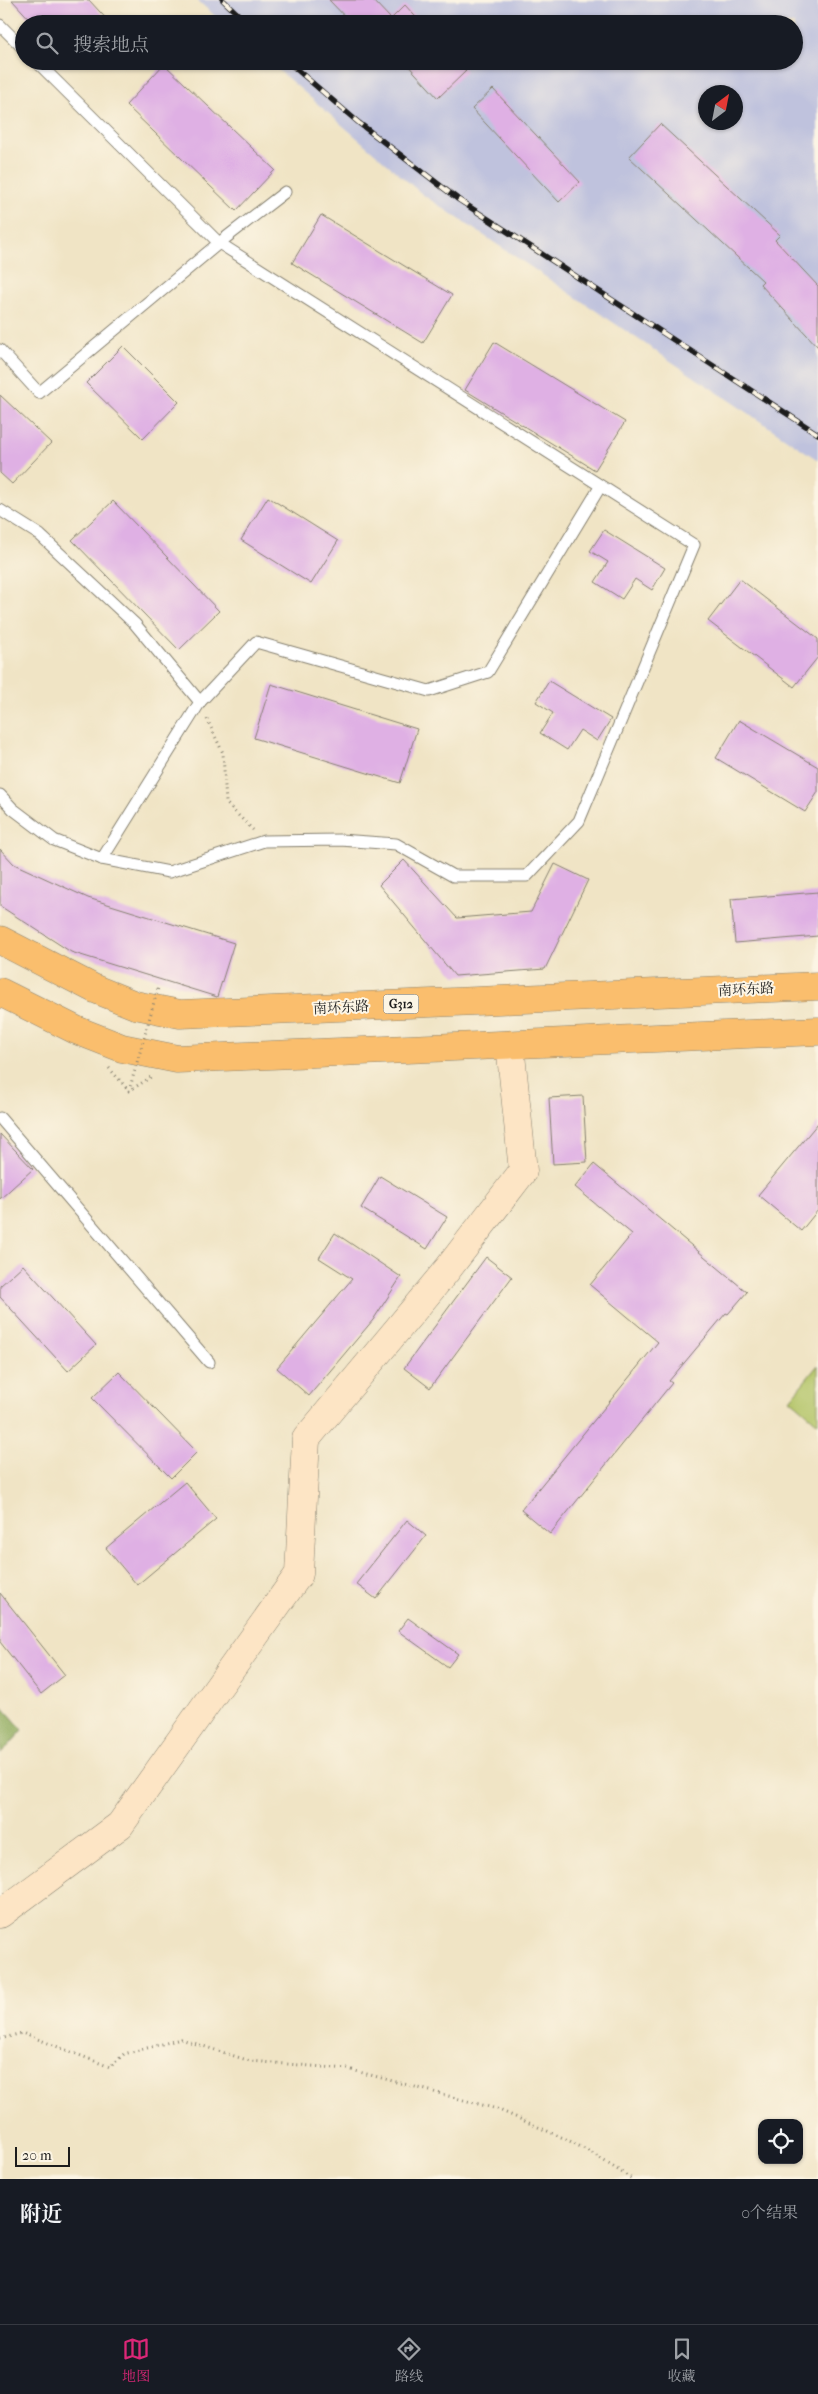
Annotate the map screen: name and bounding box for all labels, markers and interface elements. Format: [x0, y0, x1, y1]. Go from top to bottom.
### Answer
search box [15, 15, 803, 70]
icon: search [33, 29, 61, 57]
text: 搜索地点 [73, 34, 149, 56]
north arrow [698, 85, 743, 130]
street label: 南环东路 [718, 980, 774, 999]
road number: G312 [384, 994, 418, 1014]
street label: 南环东路 [313, 998, 369, 1017]
map controls [758, 2119, 803, 2164]
button: locate [758, 2119, 803, 2164]
scale bar [15, 2144, 70, 2167]
text: 20 m [22, 2147, 52, 2164]
text: 附近 [20, 2202, 62, 2226]
text: 0个结果 [741, 2203, 798, 2222]
tab: 地图 [122, 2335, 150, 2385]
tab: 路线 [395, 2335, 423, 2385]
tab: 收藏 [668, 2335, 696, 2385]

